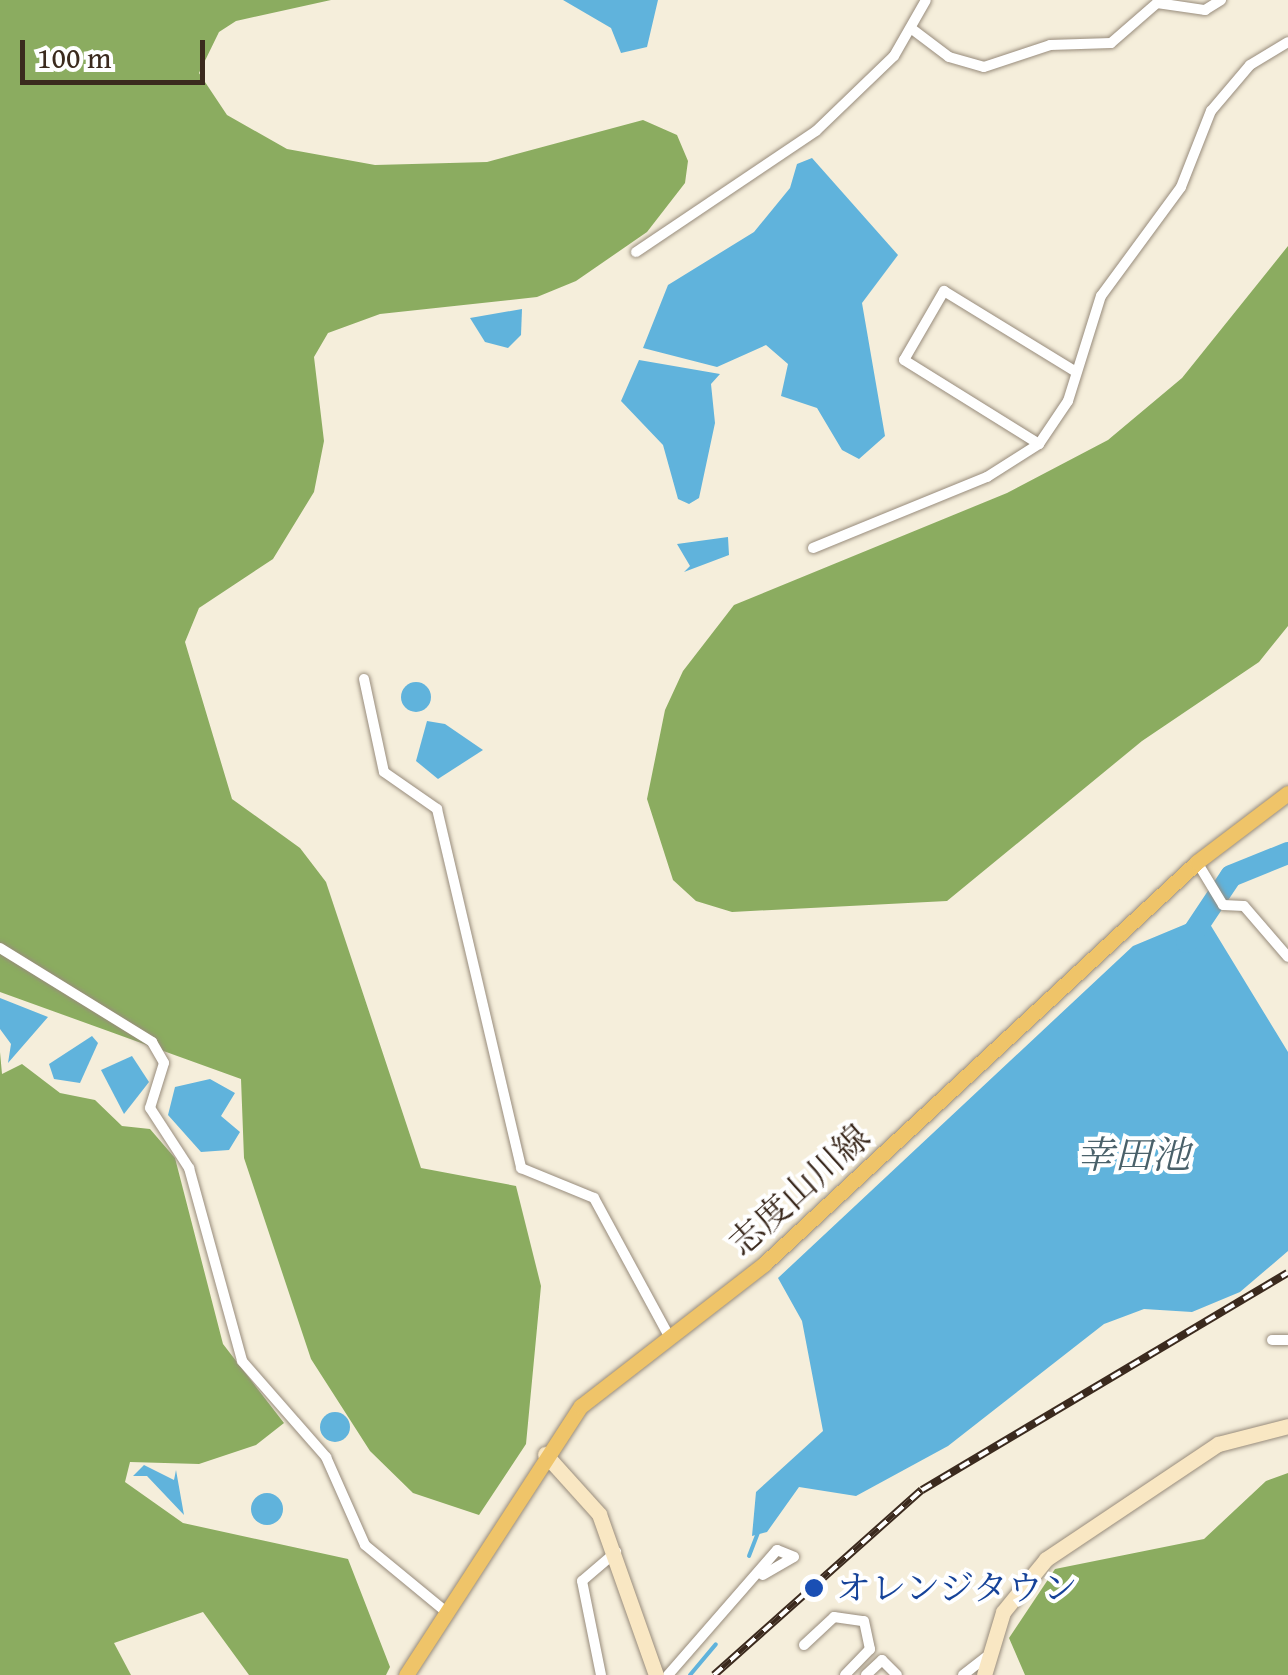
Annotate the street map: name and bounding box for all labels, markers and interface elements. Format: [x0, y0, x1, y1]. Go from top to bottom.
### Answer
scale bar [25, 20, 210, 82]
text: 100 m [37, 35, 111, 79]
street label: 志度山川線 [720, 1116, 878, 1264]
water label: 幸田池 [1076, 1132, 1190, 1178]
place label: オレンジタウン [836, 1567, 1081, 1609]
marker: オレンジタウン [801, 1575, 827, 1601]

